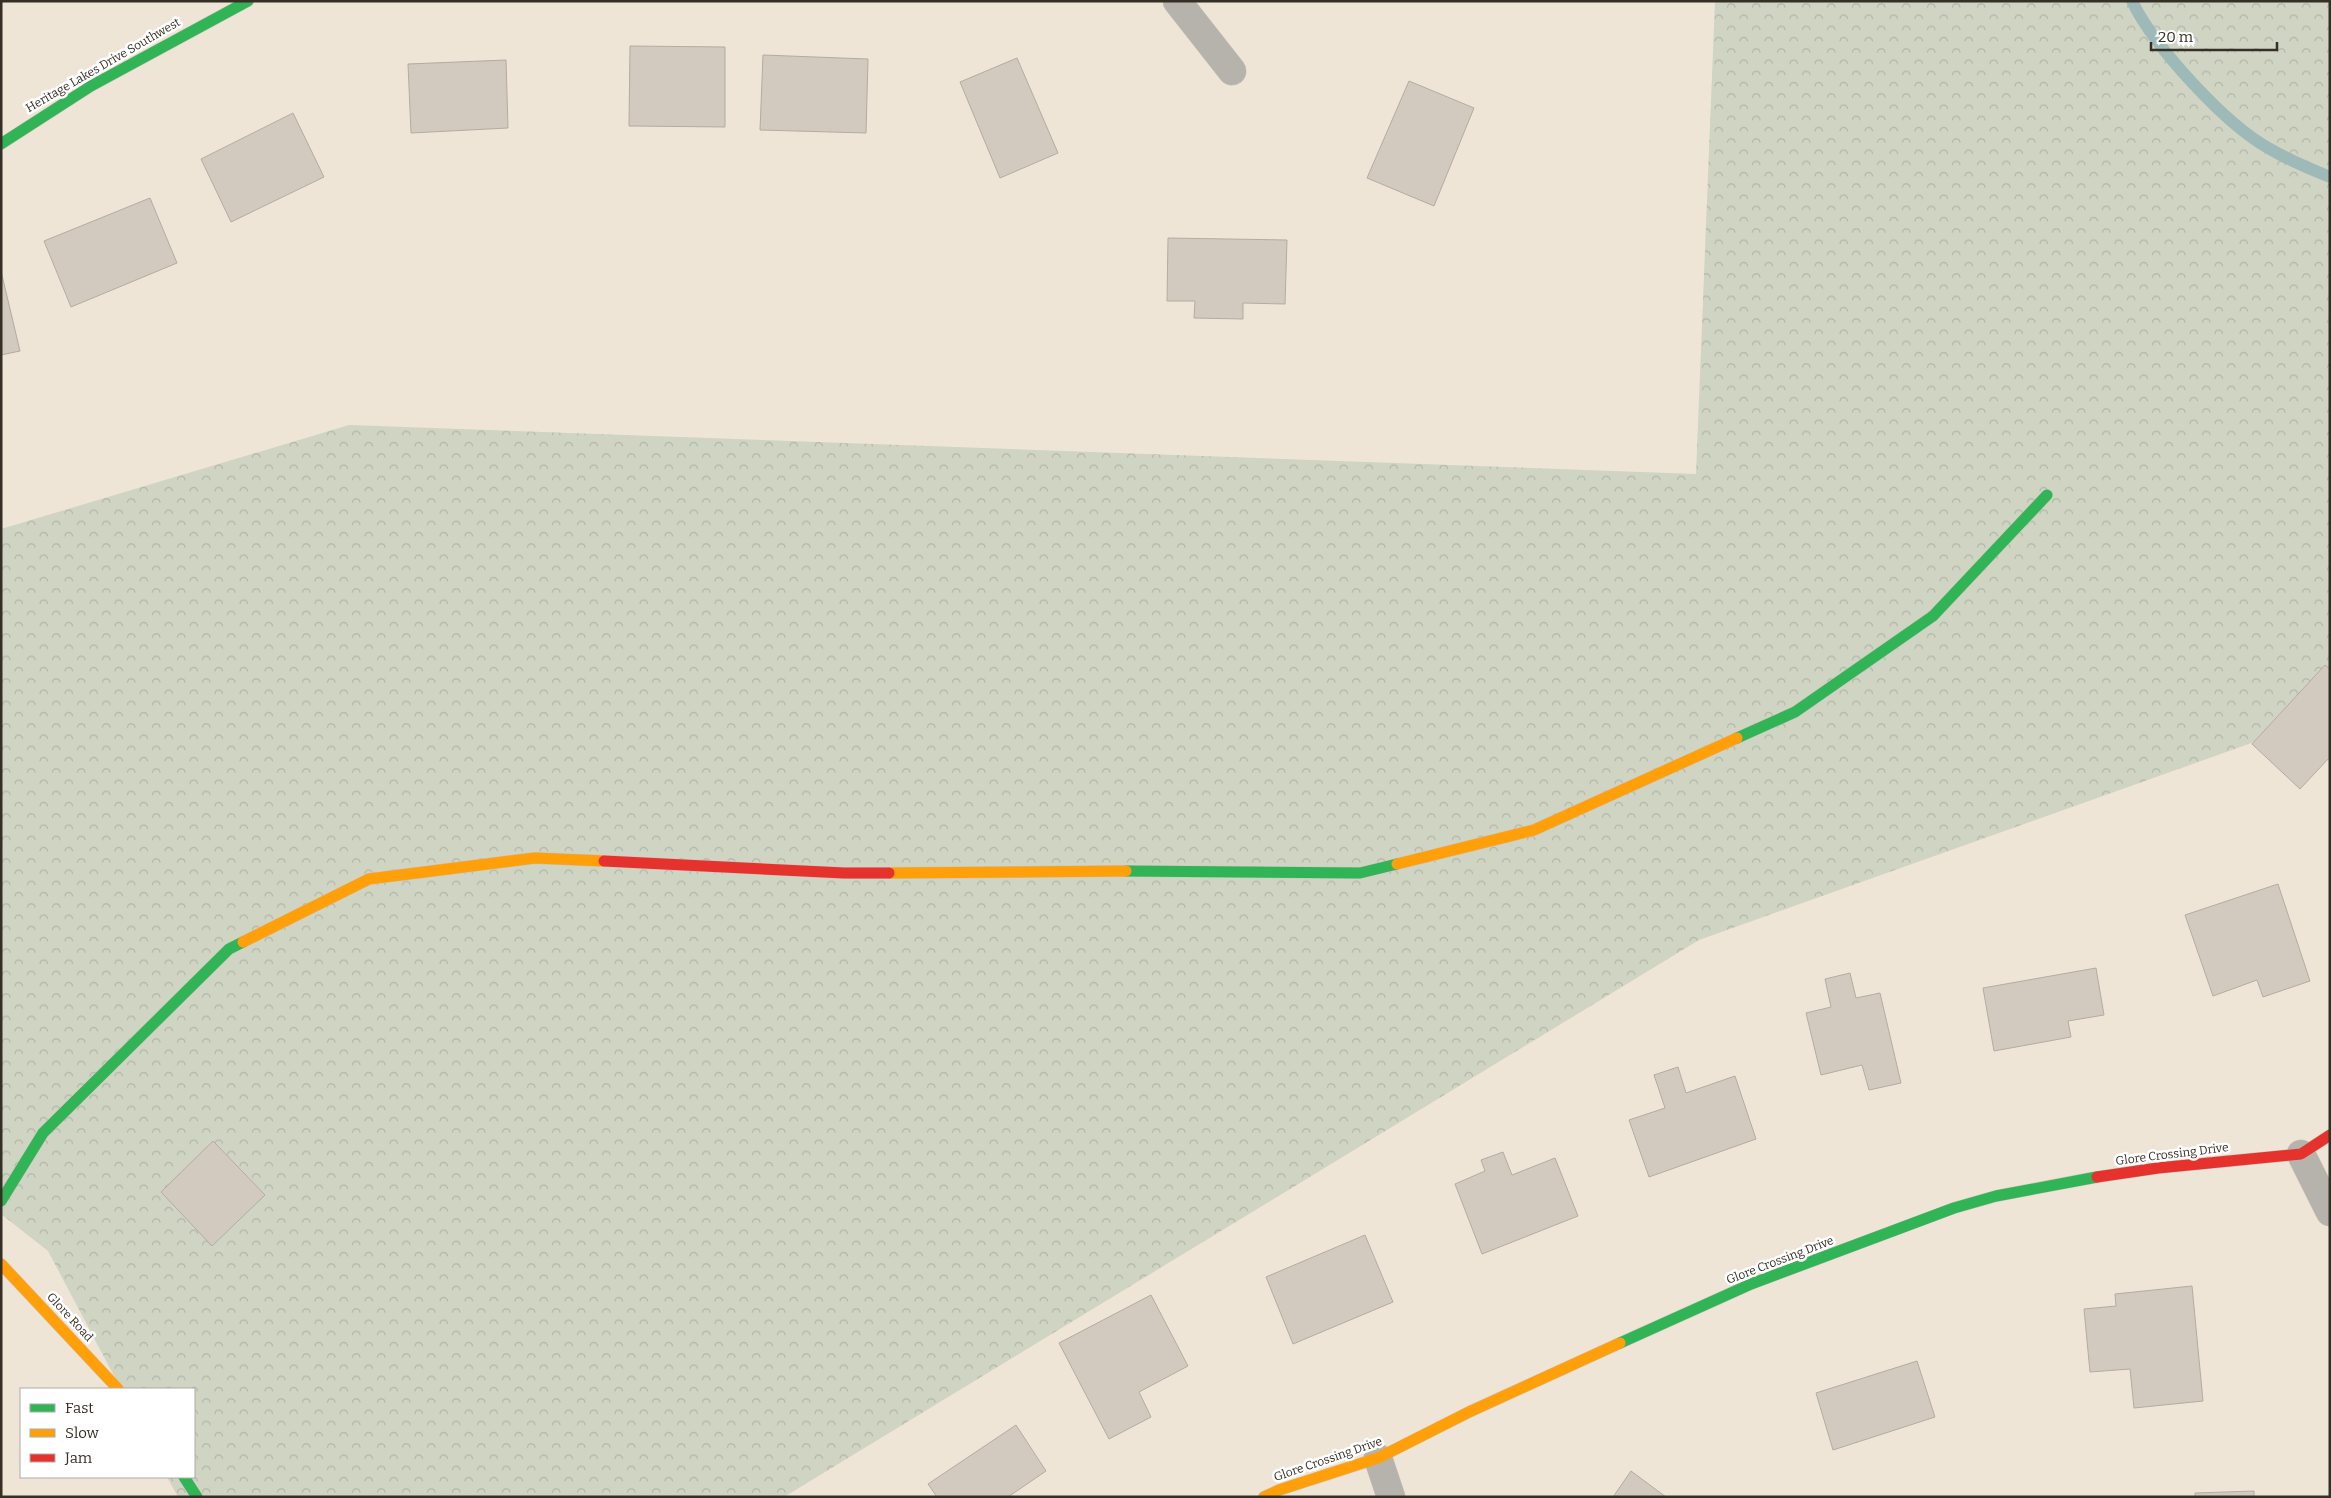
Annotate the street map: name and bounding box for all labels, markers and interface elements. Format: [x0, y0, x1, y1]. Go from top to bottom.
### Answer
street label: Heritage Lakes Drive Southwest [23, 15, 183, 115]
scale bar [2151, 20, 2277, 52]
text: 20 m [2158, 28, 2194, 46]
street label: Glore Crossing Drive [2115, 1140, 2229, 1168]
street label: Glore Crossing Drive [1724, 1233, 1836, 1287]
street label: Glore Road [44, 1290, 96, 1344]
legend [20, 1388, 195, 1478]
text: Fast [65, 1399, 94, 1417]
text: Slow [65, 1424, 100, 1442]
street label: Glore Crossing Drive [1272, 1434, 1384, 1484]
text: Jam [64, 1449, 93, 1467]

